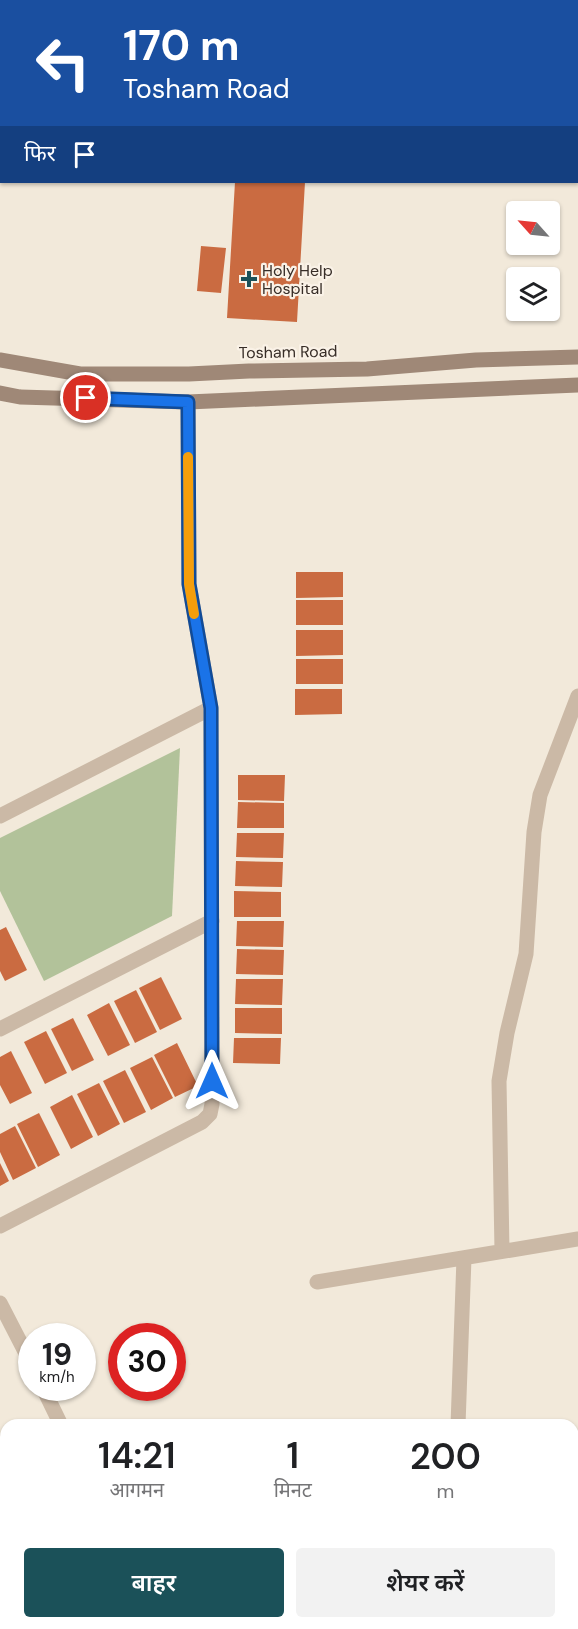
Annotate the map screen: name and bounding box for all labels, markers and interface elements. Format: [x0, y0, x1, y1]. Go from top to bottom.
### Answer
text: 170 m [123, 18, 240, 73]
icon: left [24, 24, 102, 102]
text: Tosham Road [123, 71, 290, 106]
icon: arrive [68, 138, 101, 171]
text: फिर [24, 139, 56, 168]
north arrow [506, 201, 560, 255]
map controls [506, 201, 560, 321]
place label: Holy Help Hospital [262, 260, 333, 299]
button: layers [506, 267, 560, 321]
marker: Holy Help Hospital [240, 270, 258, 288]
street label: Tosham Road [238, 341, 338, 363]
pin [60, 372, 111, 423]
icon: arrive [69, 381, 102, 414]
position arrow [180, 1049, 244, 1113]
speed limit sign: 30 [108, 1323, 186, 1401]
text: 19 [42, 1335, 72, 1374]
text: km/h [39, 1367, 75, 1387]
text: 14:21 [98, 1432, 176, 1479]
text: 1 [287, 1432, 299, 1479]
text: 200 [410, 1433, 481, 1480]
text: आगमन [109, 1477, 164, 1503]
text: मिनट [274, 1477, 312, 1503]
text: m [437, 1478, 454, 1504]
button: बाहर [24, 1548, 284, 1617]
button: शेयर करें [296, 1548, 555, 1617]

